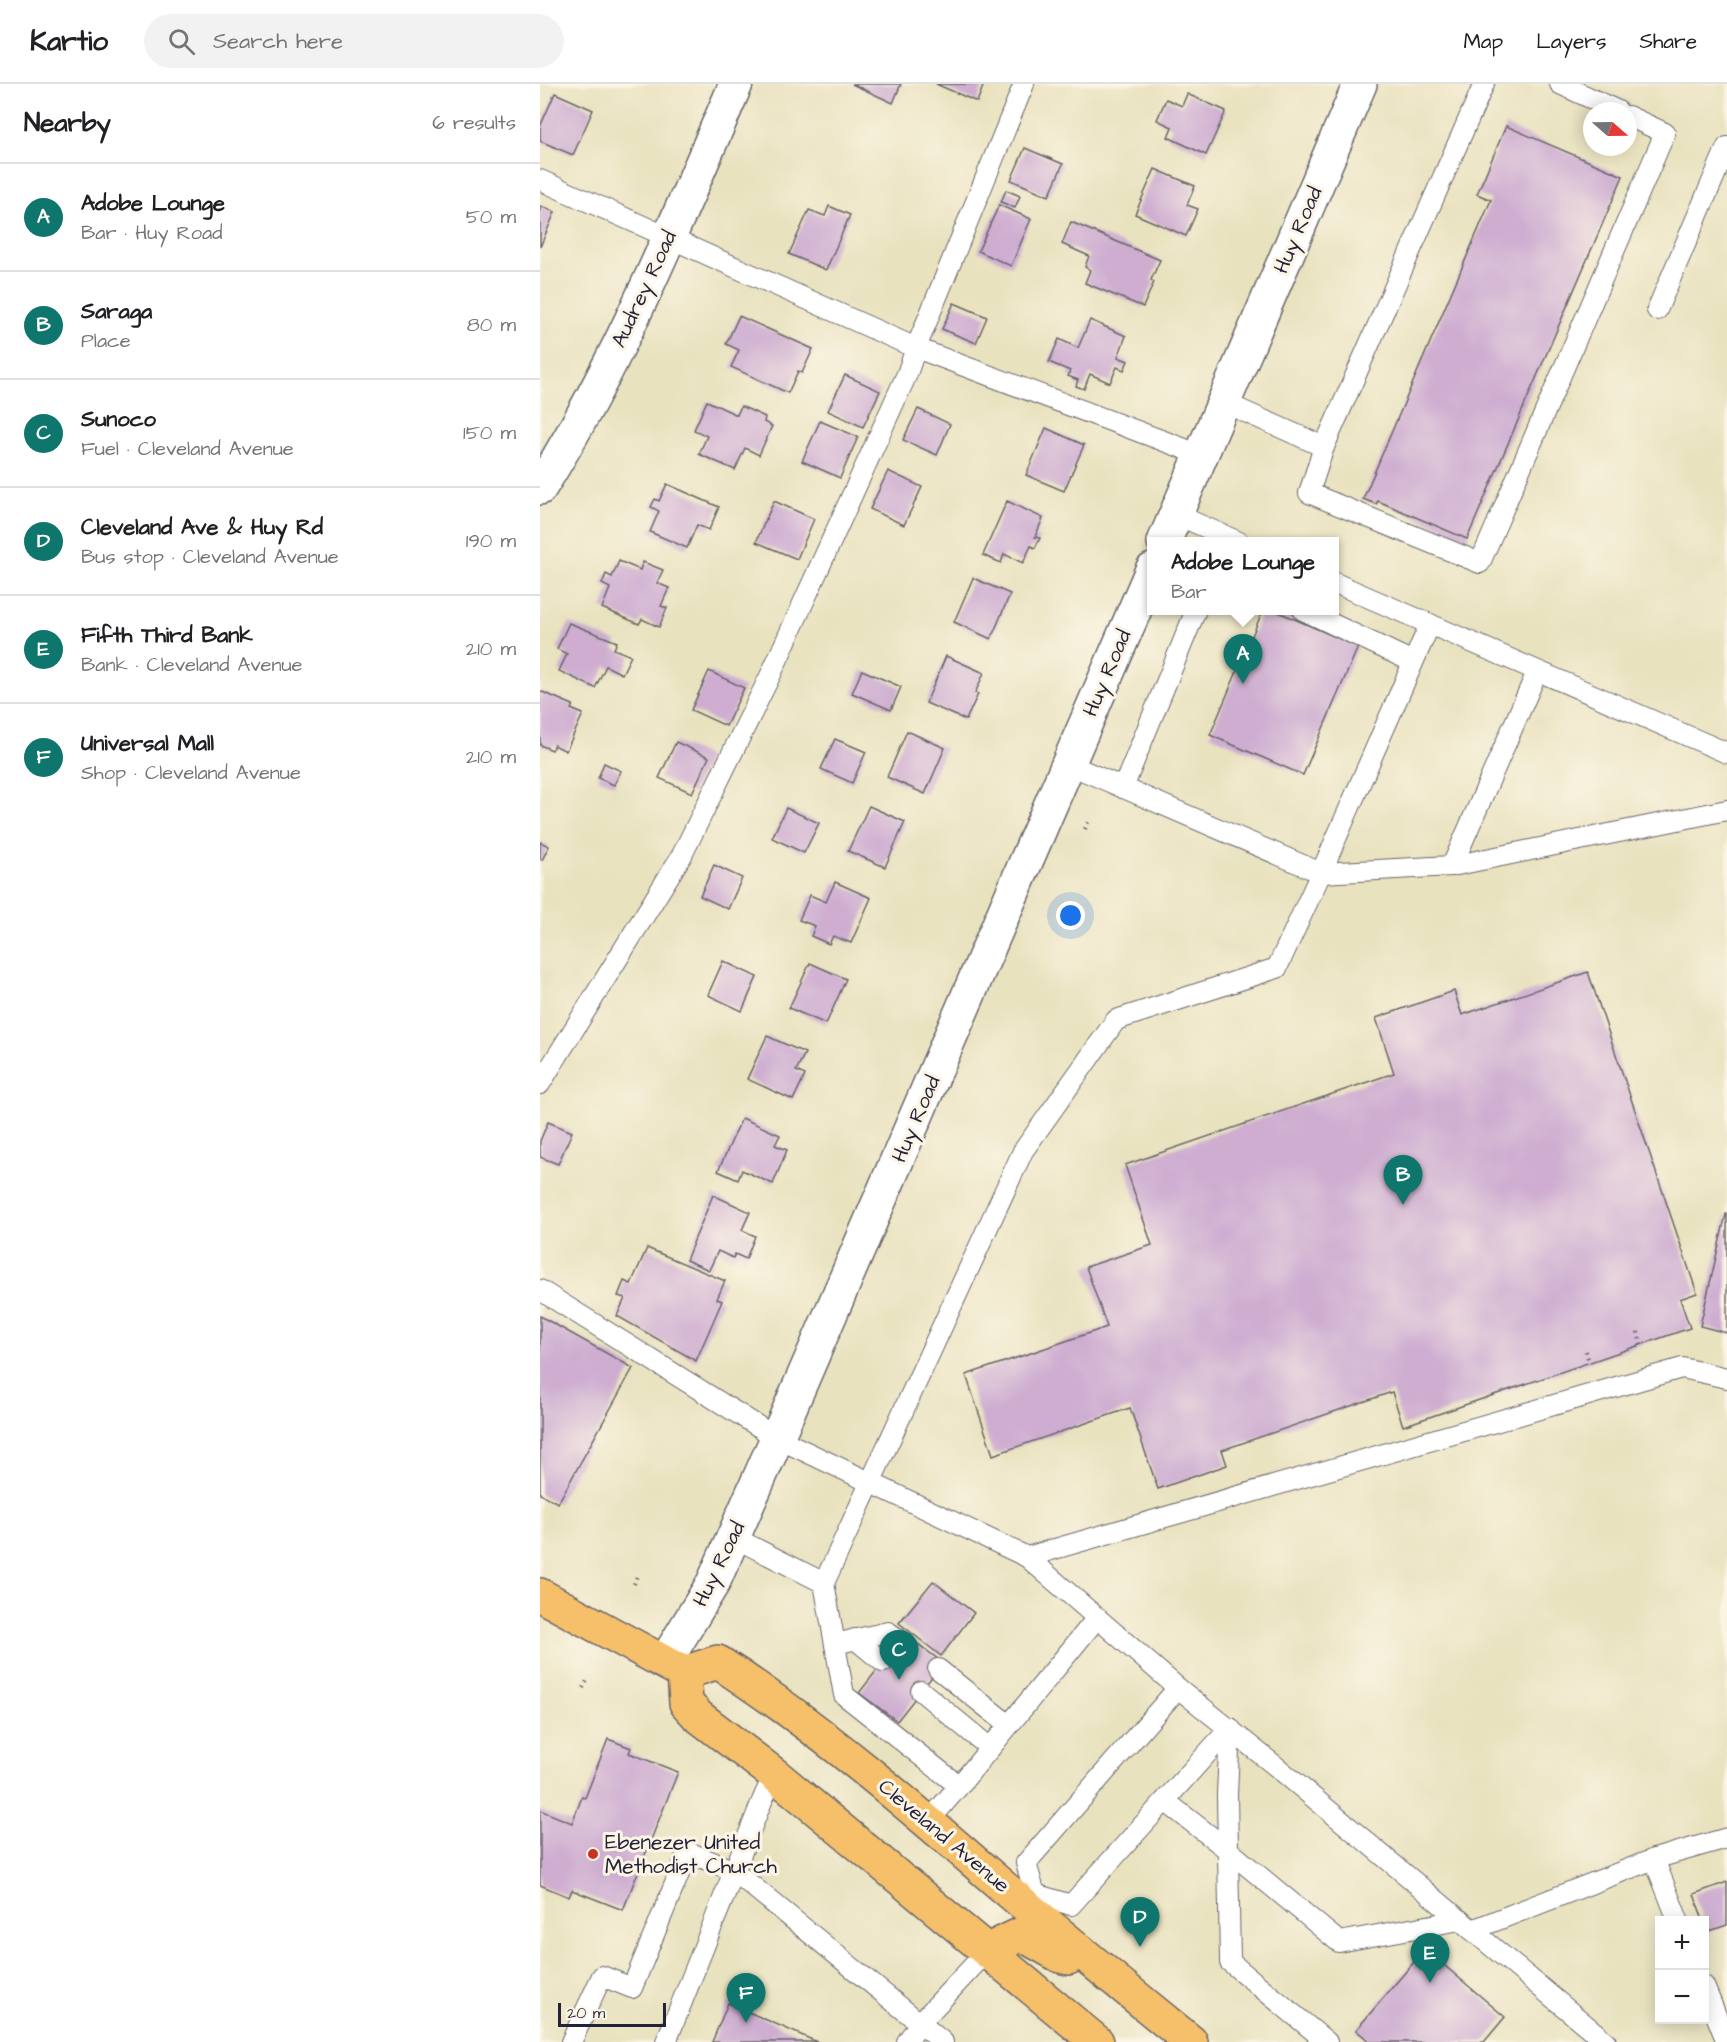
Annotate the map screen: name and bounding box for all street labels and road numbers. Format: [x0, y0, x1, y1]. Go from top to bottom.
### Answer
street label: Huy Road [1267, 182, 1331, 279]
street label: Audrey Road [604, 226, 686, 353]
street label: Huy Road [1076, 625, 1140, 722]
street label: Huy Road [885, 1071, 949, 1168]
street label: Huy Road [686, 1516, 754, 1612]
street label: Cleveland Avenue [872, 1772, 1016, 1900]

